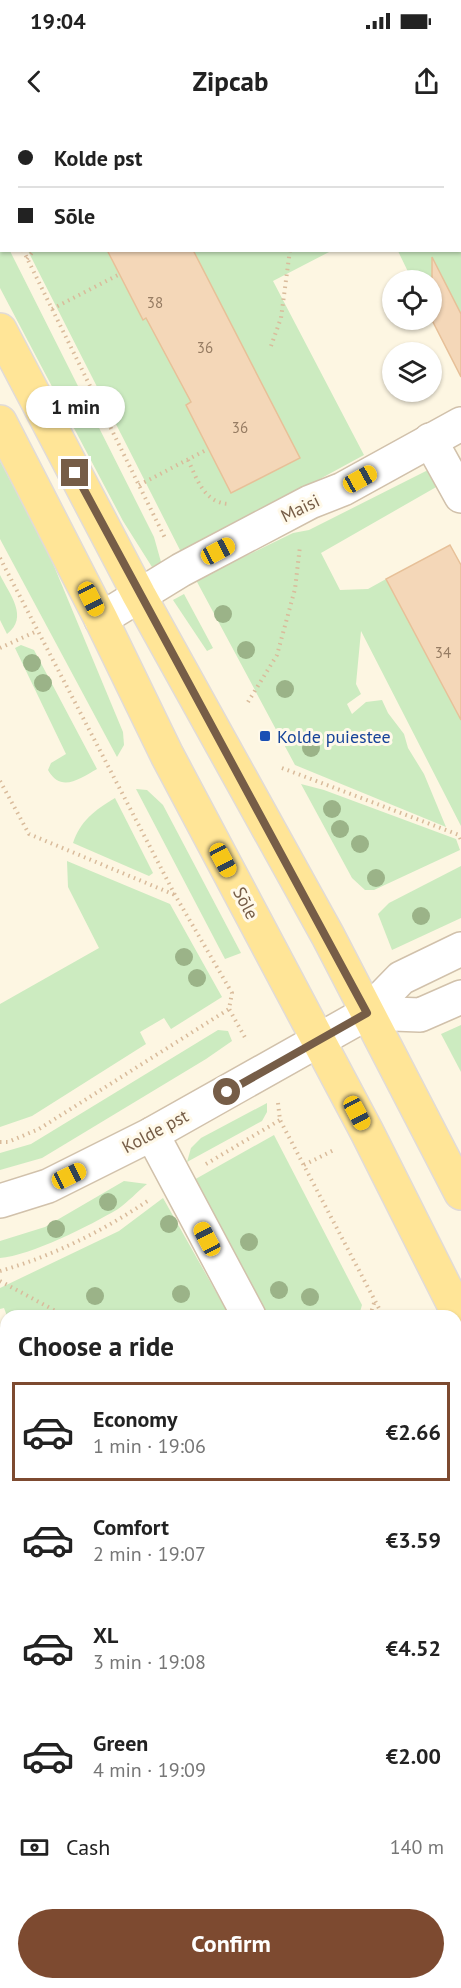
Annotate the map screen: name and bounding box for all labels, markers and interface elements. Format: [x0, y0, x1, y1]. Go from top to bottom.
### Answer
text: 19:04 [30, 7, 86, 35]
text: Zipcab [193, 64, 268, 98]
icon: back [18, 65, 51, 98]
icon: share [410, 65, 443, 98]
text: Kolde pst [54, 144, 142, 172]
text: Sõle [54, 202, 95, 230]
map controls [382, 270, 442, 402]
button: locate [382, 270, 442, 330]
house number: 38 [147, 293, 163, 312]
house number: 36 [197, 338, 213, 357]
button: layers [382, 342, 442, 402]
callout: 1 min [26, 386, 124, 428]
text: 1 min [51, 394, 100, 420]
house number: 36 [232, 418, 248, 437]
route end [61, 459, 88, 486]
car [340, 462, 380, 496]
street label: Maisi [277, 489, 323, 527]
car [198, 535, 238, 567]
car [75, 579, 107, 619]
house number: 34 [435, 643, 451, 662]
place label: Kolde puiestee [277, 725, 391, 748]
marker: Kolde puiestee [258, 729, 272, 743]
car [207, 840, 239, 880]
street label: Sõle [228, 883, 264, 923]
route start [213, 1078, 240, 1105]
car [341, 1093, 373, 1133]
street label: Kolde pst [118, 1104, 192, 1158]
car [49, 1160, 89, 1192]
car [191, 1219, 223, 1259]
text: Choose a ride [18, 1329, 174, 1363]
icon: car [21, 1405, 75, 1459]
text: Economy [93, 1405, 177, 1433]
text: €2.66 [386, 1418, 441, 1446]
text: 1 min · 19:06 [93, 1433, 206, 1459]
icon: car [21, 1513, 75, 1567]
text: Comfort [93, 1513, 169, 1541]
text: €3.59 [386, 1526, 441, 1554]
text: 2 min · 19:07 [93, 1541, 206, 1567]
icon: car [21, 1621, 75, 1675]
text: XL [93, 1621, 118, 1649]
text: €4.52 [386, 1634, 441, 1662]
text: 3 min · 19:08 [93, 1649, 206, 1675]
icon: car [21, 1729, 75, 1783]
text: Green [93, 1729, 148, 1757]
text: €2.00 [386, 1742, 441, 1770]
text: 4 min · 19:09 [93, 1757, 206, 1783]
icon: cash [18, 1831, 51, 1864]
text: Cash [66, 1833, 110, 1861]
text: 140 m [390, 1834, 444, 1860]
button: Confirm [18, 1909, 444, 1978]

